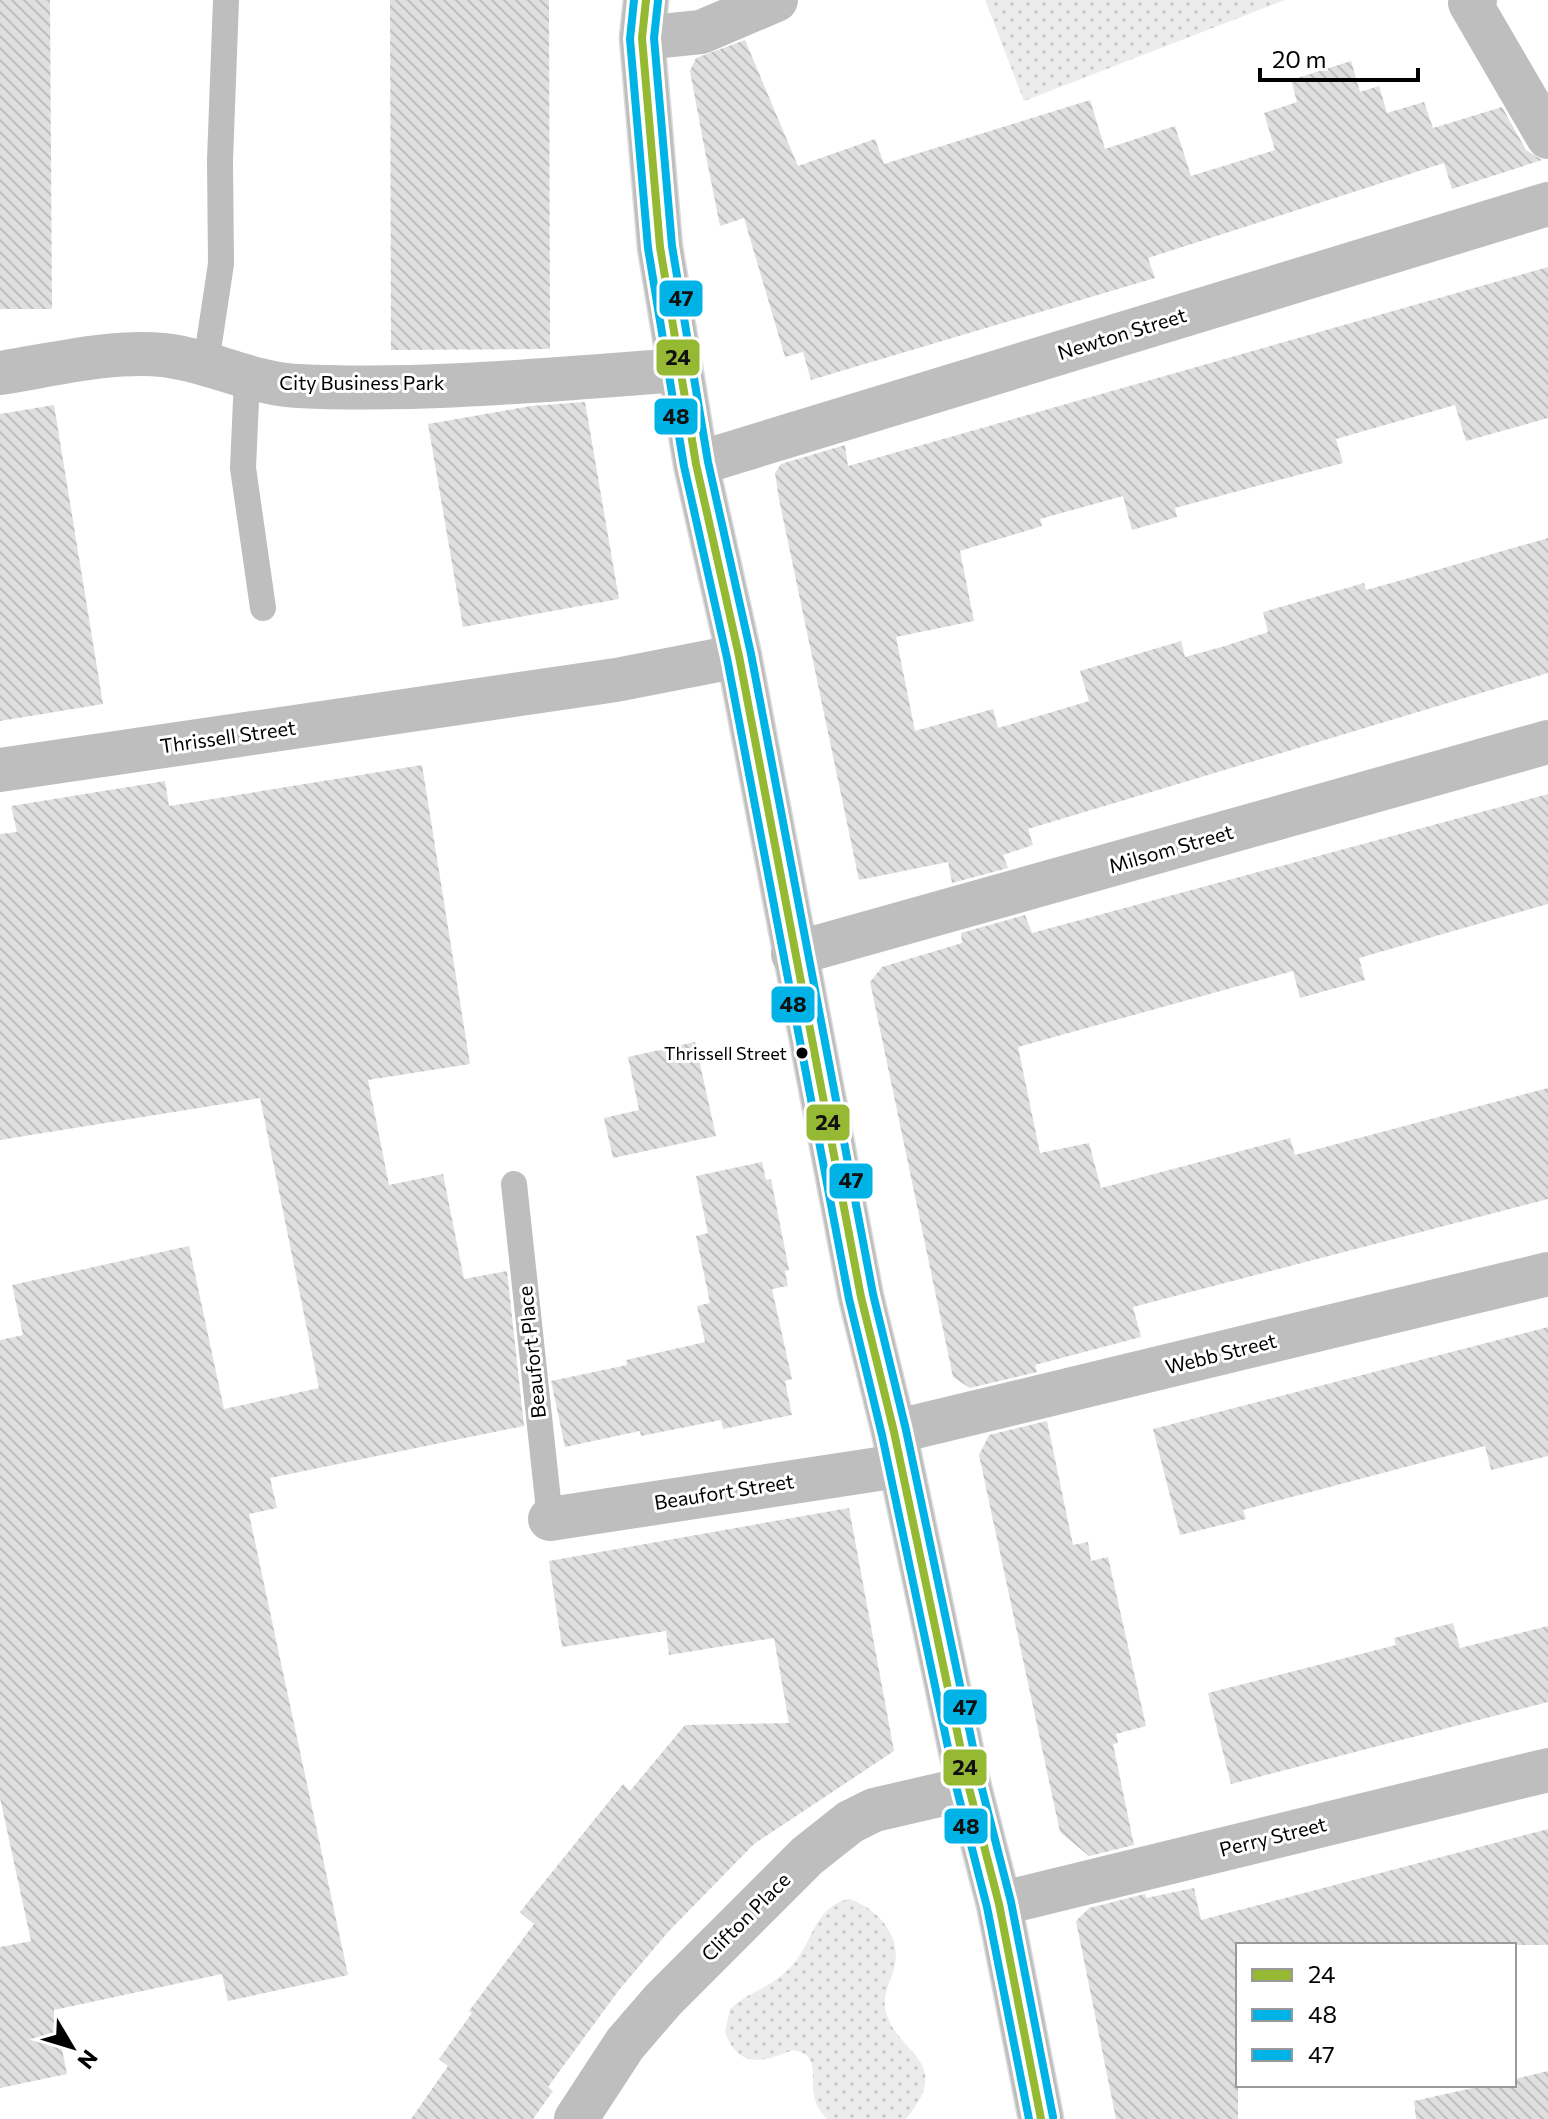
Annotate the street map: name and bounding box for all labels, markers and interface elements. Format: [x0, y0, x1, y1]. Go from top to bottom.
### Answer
scale bar [1260, 32, 1418, 82]
text: 20 m [1272, 44, 1326, 73]
line badge: 47 [658, 279, 704, 318]
text: 47 [668, 284, 694, 311]
street label: Newton Street [1055, 302, 1189, 364]
line badge: 24 [655, 338, 701, 377]
text: 24 [665, 343, 691, 370]
street label: City Business Park [279, 370, 445, 394]
line badge: 48 [653, 397, 699, 436]
text: 48 [662, 402, 690, 429]
street label: Thrissell Street [159, 715, 297, 757]
street label: Milsom Street [1106, 819, 1236, 877]
line badge: 48 [770, 985, 816, 1024]
text: 48 [779, 990, 807, 1017]
place label: Thrissell Street [664, 1042, 787, 1064]
marker: Thrissell Street [794, 1045, 810, 1061]
line badge: 24 [805, 1103, 851, 1142]
text: 24 [815, 1108, 841, 1135]
line badge: 47 [828, 1162, 874, 1200]
text: 47 [838, 1166, 864, 1193]
street label: Beaufort Place [512, 1285, 550, 1419]
street label: Webb Street [1163, 1328, 1279, 1378]
street label: Beaufort Street [652, 1468, 795, 1514]
line badge: 47 [942, 1688, 988, 1726]
text: 47 [952, 1693, 978, 1720]
line badge: 24 [942, 1748, 988, 1787]
text: 24 [952, 1753, 978, 1780]
line badge: 48 [943, 1807, 989, 1845]
street label: Perry Street [1217, 1811, 1329, 1861]
text: 48 [952, 1812, 980, 1839]
street label: Clifton Place [696, 1867, 795, 1966]
legend [1236, 1943, 1516, 2087]
text: 24 [1308, 1959, 1335, 1988]
text: 48 [1308, 1999, 1337, 2028]
north arrow [32, 2007, 112, 2087]
text: 47 [1308, 2039, 1335, 2068]
text: N [72, 2045, 104, 2074]

